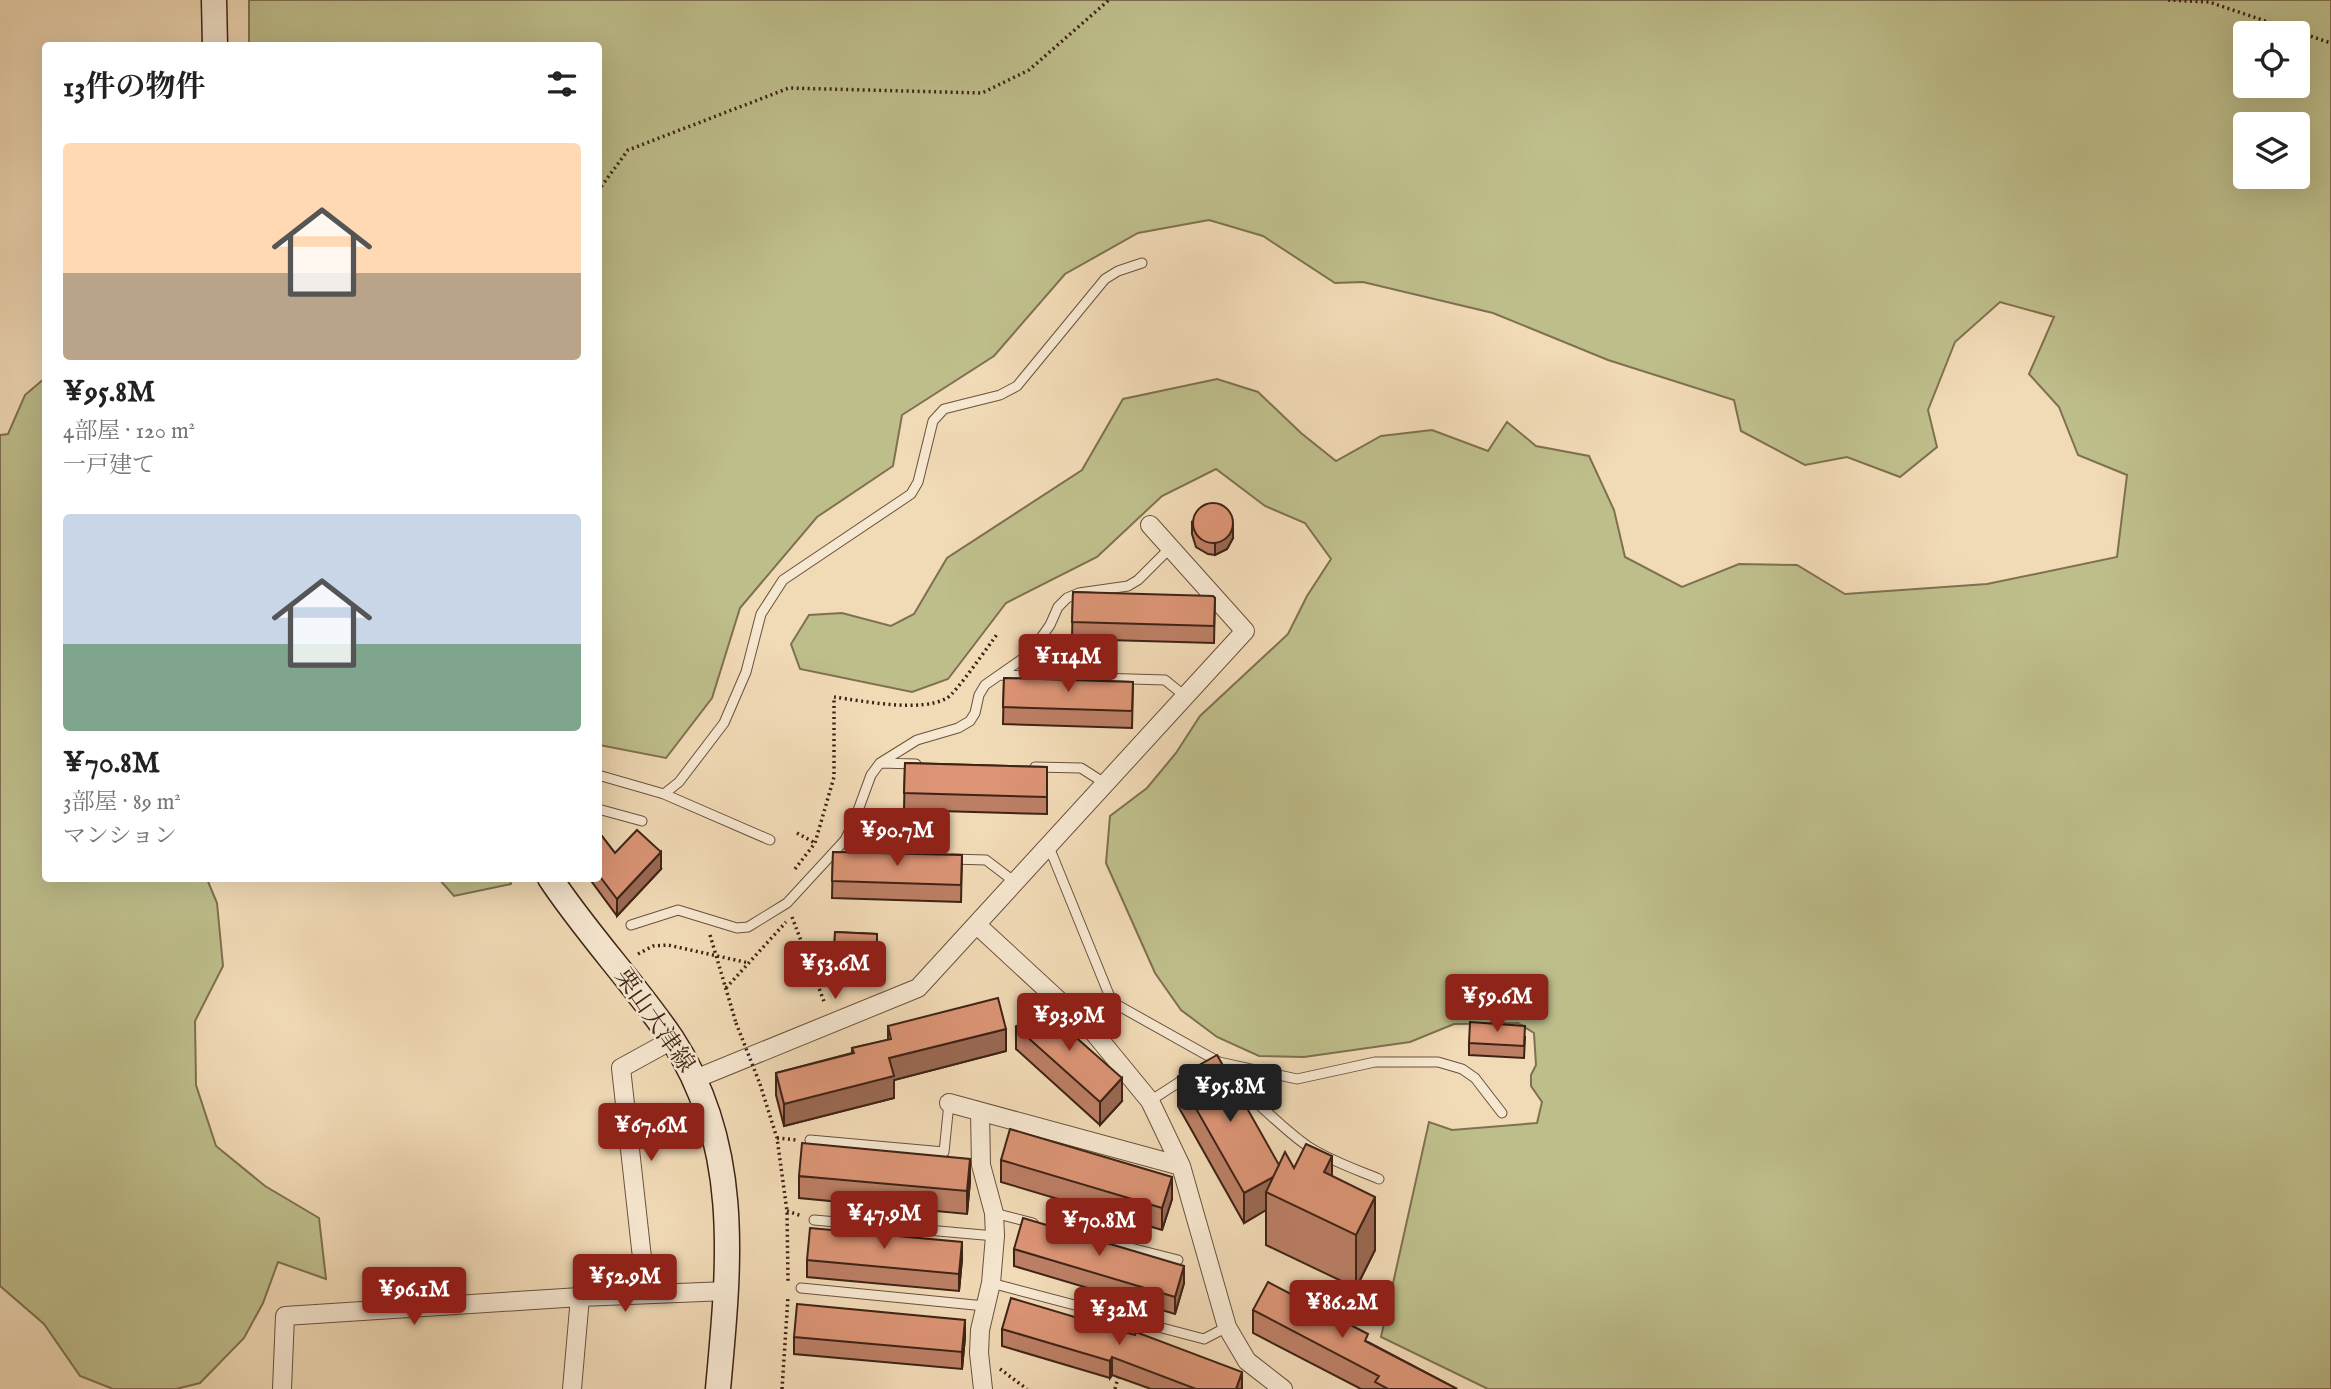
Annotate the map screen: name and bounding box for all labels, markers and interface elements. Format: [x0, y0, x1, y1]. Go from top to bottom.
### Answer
map controls [2233, 21, 2310, 189]
button: locate [2233, 21, 2310, 98]
icon: filters [543, 65, 581, 103]
text: 13件の物件 [63, 69, 205, 107]
button: layers [2233, 112, 2310, 189]
icon: home [259, 189, 385, 315]
text: ¥95.8M [63, 374, 155, 412]
text: 4部屋 · 120 m² [63, 417, 195, 446]
text: 一戸建て [63, 451, 155, 480]
icon: home [259, 560, 385, 686]
pin: ¥114M [1019, 634, 1117, 694]
text: ¥114M [1035, 642, 1101, 671]
text: ¥70.8M [63, 745, 160, 783]
text: 3部屋 · 89 m² [63, 788, 181, 817]
pin: ¥90.7M [840, 808, 954, 868]
text: ¥90.7M [860, 816, 934, 845]
text: マンション [63, 822, 177, 851]
pin: ¥53.6M [778, 942, 892, 1001]
text: ¥53.6M [800, 949, 870, 978]
street label: 栗山大津線 [607, 963, 701, 1079]
pin: ¥59.6M [1440, 974, 1554, 1034]
text: ¥59.6M [1461, 982, 1533, 1011]
pin: ¥93.9M [1012, 993, 1126, 1053]
text: ¥93.9M [1033, 1001, 1105, 1030]
pin: ¥95.8M [1173, 1064, 1287, 1124]
text: ¥95.8M [1195, 1072, 1265, 1101]
pin: ¥67.6M [594, 1104, 708, 1163]
text: ¥67.6M [614, 1111, 688, 1140]
pin: ¥47.9M [827, 1192, 941, 1251]
pin: ¥70.8M [1042, 1198, 1156, 1258]
text: ¥47.9M [847, 1199, 921, 1228]
text: ¥70.8M [1062, 1206, 1136, 1235]
pin: ¥52.9M [568, 1254, 682, 1314]
text: ¥52.9M [589, 1262, 661, 1291]
pin: ¥96.1M [357, 1268, 471, 1327]
text: ¥96.1M [378, 1275, 450, 1304]
pin: ¥86.2M [1285, 1280, 1399, 1340]
pin: ¥32M [1078, 1288, 1160, 1347]
text: ¥86.2M [1306, 1288, 1378, 1317]
text: ¥32M [1090, 1295, 1148, 1324]

